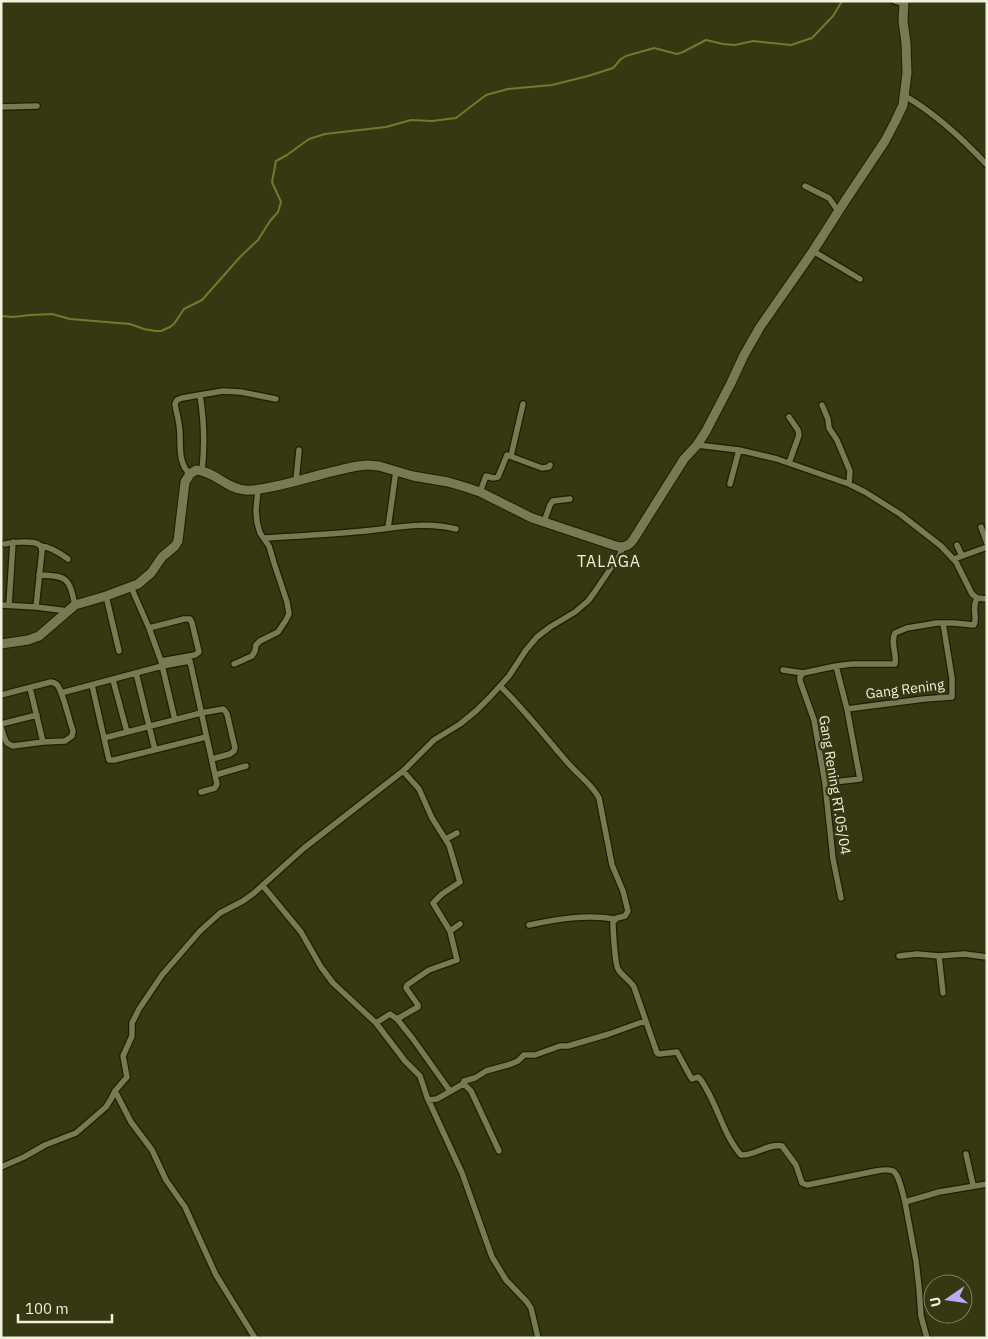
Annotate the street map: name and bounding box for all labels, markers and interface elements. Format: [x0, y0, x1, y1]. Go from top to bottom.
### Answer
district label: TALAGA [577, 551, 641, 571]
street label: Gang Rening [865, 675, 946, 703]
street label: Gang Rening RT.05/04 [815, 714, 855, 856]
north arrow [923, 1274, 973, 1324]
scale bar [18, 1292, 111, 1324]
text: U [925, 1295, 945, 1309]
text: 100 m [25, 1299, 69, 1318]

